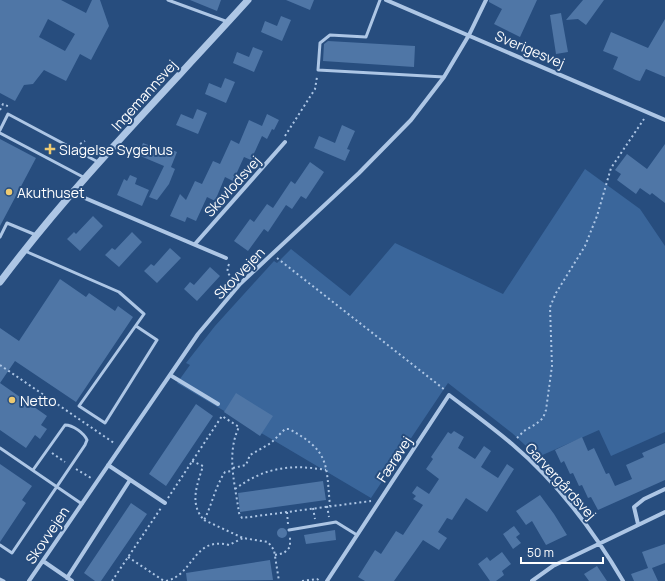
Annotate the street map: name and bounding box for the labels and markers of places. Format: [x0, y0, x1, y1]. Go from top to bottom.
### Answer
place label: Slagelse Sygehus [59, 140, 173, 159]
marker: Slagelse Sygehus [44, 143, 56, 155]
place label: Akuthuset [17, 183, 85, 202]
marker: Akuthuset [4, 187, 14, 197]
place label: Netto [20, 391, 56, 410]
marker: Netto [7, 395, 17, 405]

